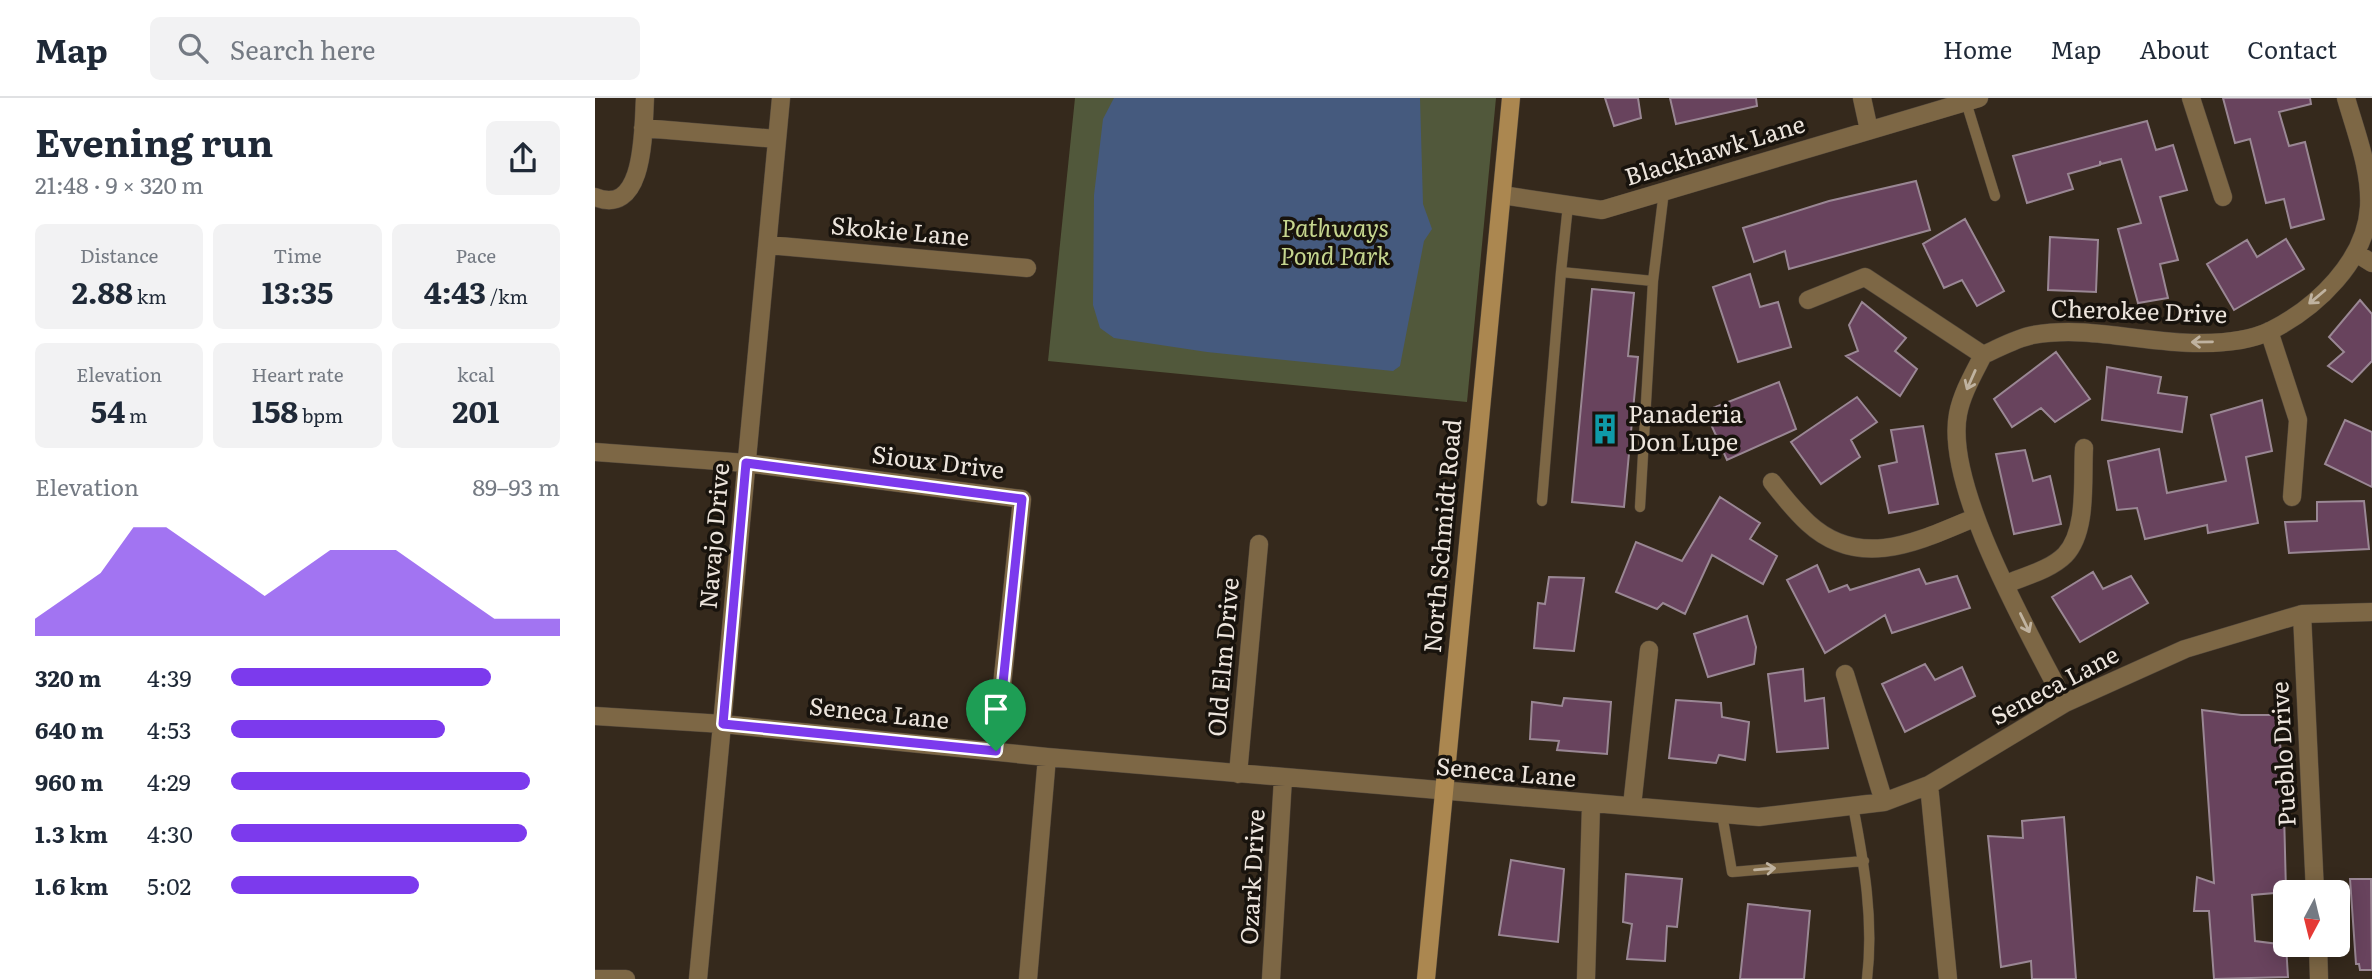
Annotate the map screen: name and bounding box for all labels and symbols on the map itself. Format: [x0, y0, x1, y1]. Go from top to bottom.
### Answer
street label: Blackhawk Lane [1620, 105, 1809, 193]
street label: Skokie Lane [830, 206, 971, 253]
park label: Pathways Pond Park [1280, 209, 1391, 272]
street label: Cherokee Drive [2050, 289, 2228, 330]
one-way arrow [2309, 289, 2327, 305]
one-way arrow [2191, 335, 2214, 349]
one-way arrow [1964, 369, 1977, 390]
place label: Panaderia Don Lupe [1628, 395, 1743, 458]
building icon: Panaderia Don Lupe [1588, 412, 1622, 446]
street label: North Schmidt Road [1413, 417, 1468, 654]
street label: Sioux Drive [870, 435, 1006, 486]
street label: Navajo Drive [689, 461, 736, 610]
street label: Old Elm Drive [1197, 576, 1246, 738]
one-way arrow [2019, 612, 2033, 633]
street label: Seneca Lane [1984, 635, 2124, 732]
pin [966, 679, 1026, 751]
street label: Pueblo Drive [2260, 681, 2303, 828]
street label: Seneca Lane [807, 687, 951, 736]
street label: Seneca Lane [1435, 747, 1578, 794]
street label: Ozark Drive [1229, 808, 1272, 946]
one-way arrow [1753, 862, 1776, 875]
north arrow [2273, 880, 2350, 957]

